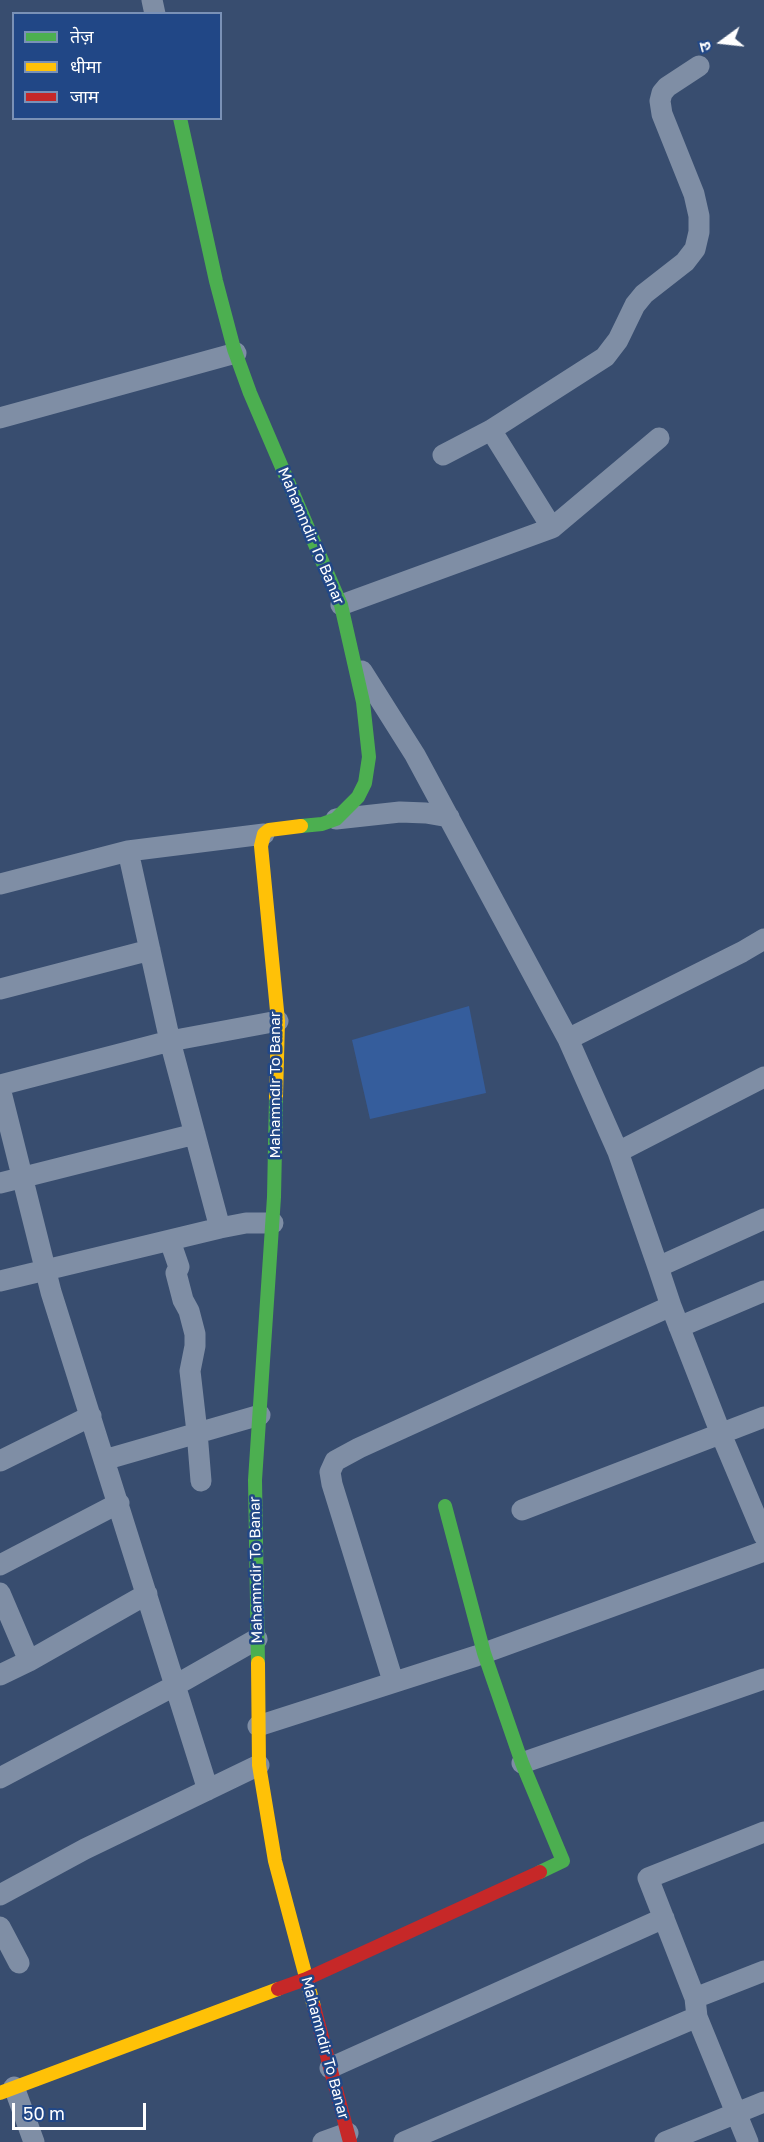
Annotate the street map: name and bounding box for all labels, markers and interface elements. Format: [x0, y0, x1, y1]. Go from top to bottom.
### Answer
legend [12, 12, 222, 120]
north arrow [692, 12, 752, 72]
text: तेज़ [70, 25, 94, 47]
text: उ [694, 40, 715, 54]
text: धीमा [70, 55, 101, 77]
text: जाम [70, 85, 99, 107]
street label: Mahamndir To Banar [274, 465, 348, 607]
street label: Mahamndir To Banar [266, 1011, 284, 1159]
street label: Mahamndir To Banar [246, 1496, 266, 1644]
street label: Mahamndir To Banar [297, 1975, 353, 2121]
scale bar [15, 2091, 148, 2129]
text: 50 m [23, 2102, 65, 2124]

